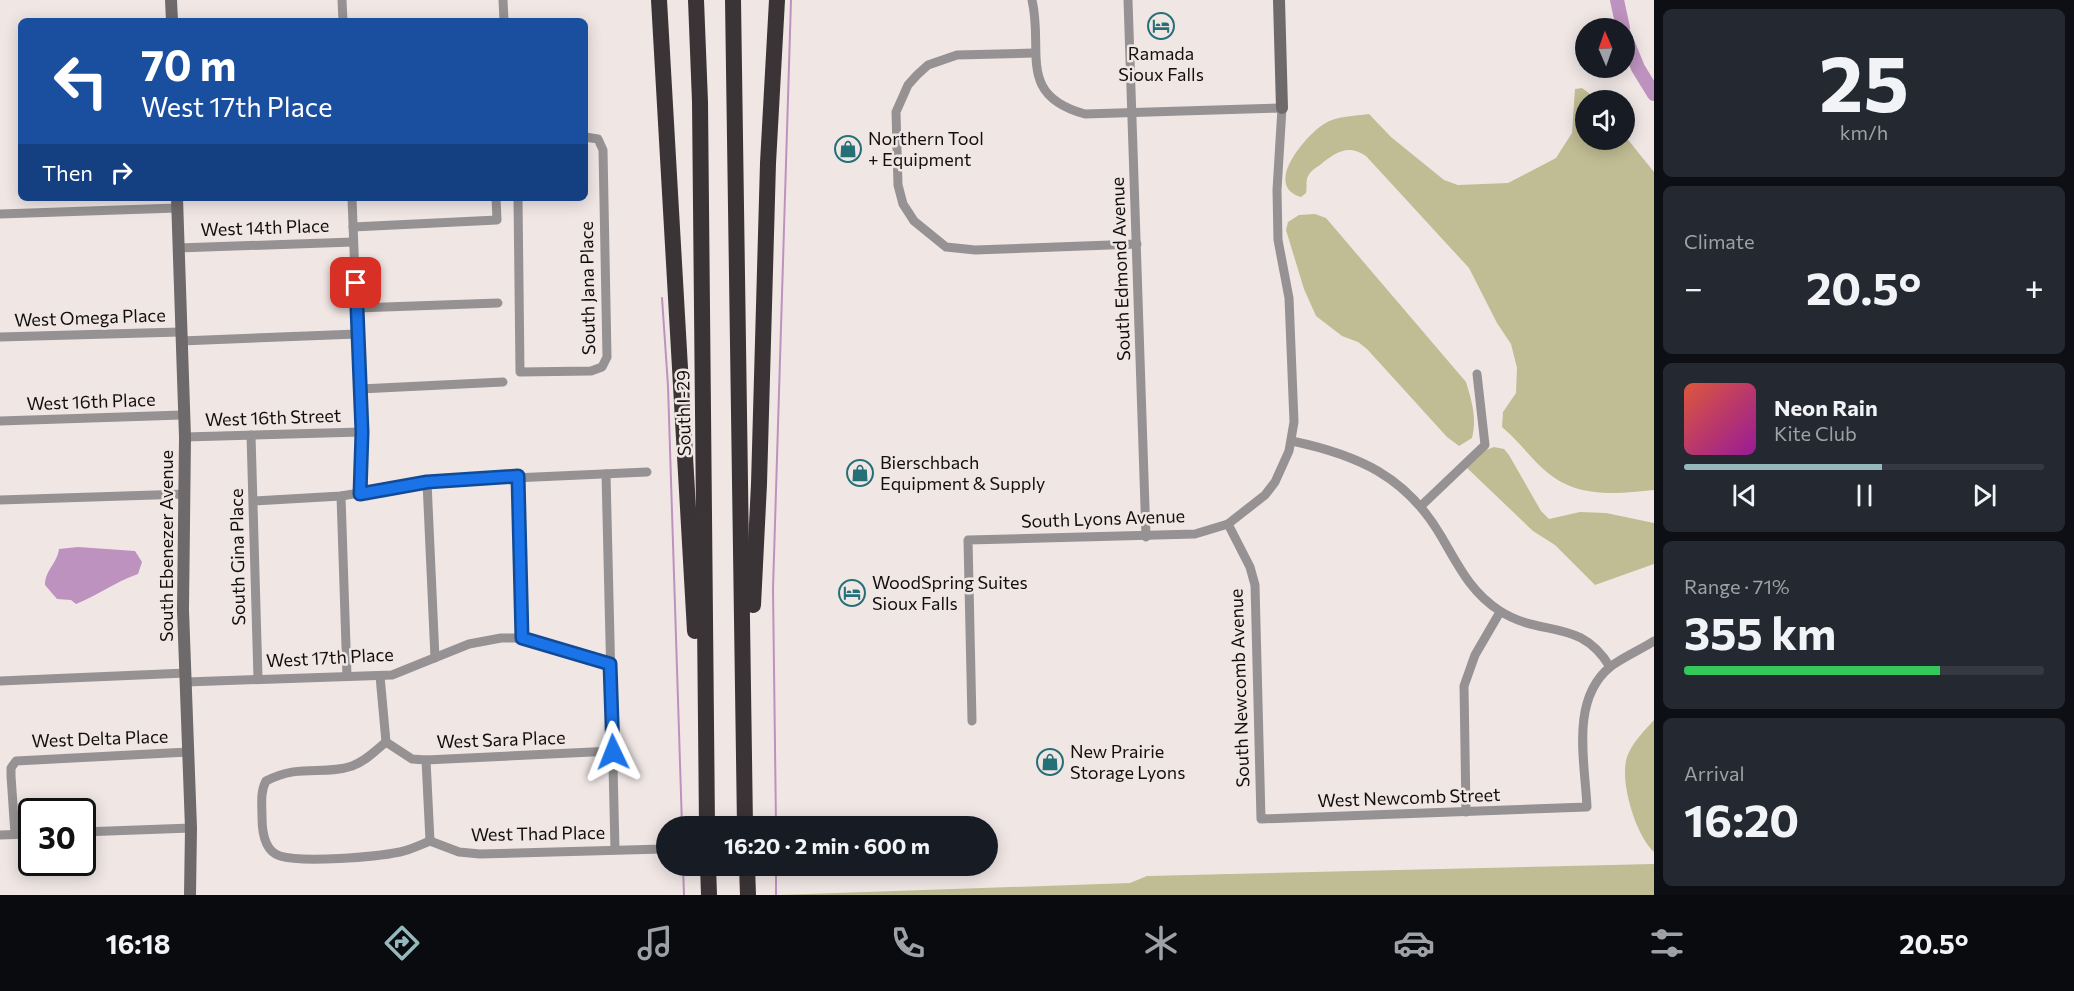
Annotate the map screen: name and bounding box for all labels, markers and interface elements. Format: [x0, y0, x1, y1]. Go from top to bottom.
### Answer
hotel icon: Ramada Sioux Falls [1146, 11, 1176, 41]
north arrow [1575, 18, 1635, 78]
map controls [1575, 18, 1635, 150]
text: 25 [1819, 33, 1909, 128]
text: 70 m [141, 38, 236, 90]
icon: left [42, 42, 120, 120]
place label: Ramada Sioux Falls [1118, 42, 1204, 85]
text: West 17th Place [141, 90, 332, 123]
button: sound [1575, 90, 1635, 150]
text: km/h [1840, 120, 1888, 144]
place label: Northern Tool + Equipment [868, 127, 984, 170]
shop icon: Northern Tool + Equipment [833, 134, 863, 164]
icon: right [105, 156, 138, 189]
text: Then [42, 159, 93, 186]
street label: South Edmond Avenue [1106, 177, 1134, 361]
street label: West 14th Place [200, 214, 330, 240]
street label: South Jana Place [575, 221, 599, 355]
text: Climate [1684, 229, 1754, 253]
pin [330, 257, 381, 308]
text: 20.5° [1806, 259, 1921, 314]
icon: arrive [339, 266, 372, 299]
text: − [1684, 266, 1703, 307]
text: + [2025, 266, 2044, 307]
street label: West Omega Place [14, 303, 166, 331]
street label: South I-29 [671, 370, 695, 456]
street label: West 16th Place [26, 388, 156, 414]
text: Neon Rain [1774, 394, 1878, 421]
street label: West 16th Street [205, 404, 341, 430]
text: Kite Club [1774, 421, 1857, 445]
street label: South Ebenezer Avenue [155, 450, 177, 642]
place label: Bierschbach Equipment & Supply [880, 451, 1045, 494]
shop icon: Bierschbach Equipment & Supply [845, 458, 875, 488]
icon: previous [1728, 479, 1761, 512]
icon: pause [1848, 479, 1881, 512]
icon: next [1968, 479, 2001, 512]
street label: South Gina Place [225, 488, 249, 626]
street label: South Lyons Avenue [1021, 504, 1185, 532]
place label: WoodSpring Suites Sioux Falls [872, 571, 1028, 614]
text: Range · 71% [1684, 574, 1790, 598]
hotel icon: WoodSpring Suites Sioux Falls [837, 578, 867, 608]
street label: South Newcomb Avenue [1225, 588, 1253, 788]
text: 355 km [1684, 604, 1836, 659]
street label: West 17th Place [266, 643, 394, 671]
position arrow [581, 720, 645, 784]
street label: West Delta Place [31, 725, 169, 751]
street label: West Sara Place [436, 726, 566, 752]
place label: New Prairie Storage Lyons [1070, 740, 1185, 783]
shop icon: New Prairie Storage Lyons [1035, 747, 1065, 777]
text: Arrival [1684, 761, 1745, 785]
street label: West Newcomb Street [1317, 783, 1501, 811]
text: 16:20 [1684, 791, 1799, 846]
speed limit sign: 30 [18, 798, 96, 876]
street label: West Thad Place [471, 821, 605, 845]
text: 16:20 · 2 min · 600 m [724, 832, 930, 859]
icon: directions [381, 922, 423, 964]
icon: music [634, 922, 676, 964]
icon: phone [887, 922, 929, 964]
icon: climate [1140, 922, 1182, 964]
icon: car [1393, 922, 1435, 964]
icon: filters [1646, 922, 1688, 964]
text: 16:18 [105, 927, 170, 960]
text: 20.5° [1899, 927, 1969, 960]

